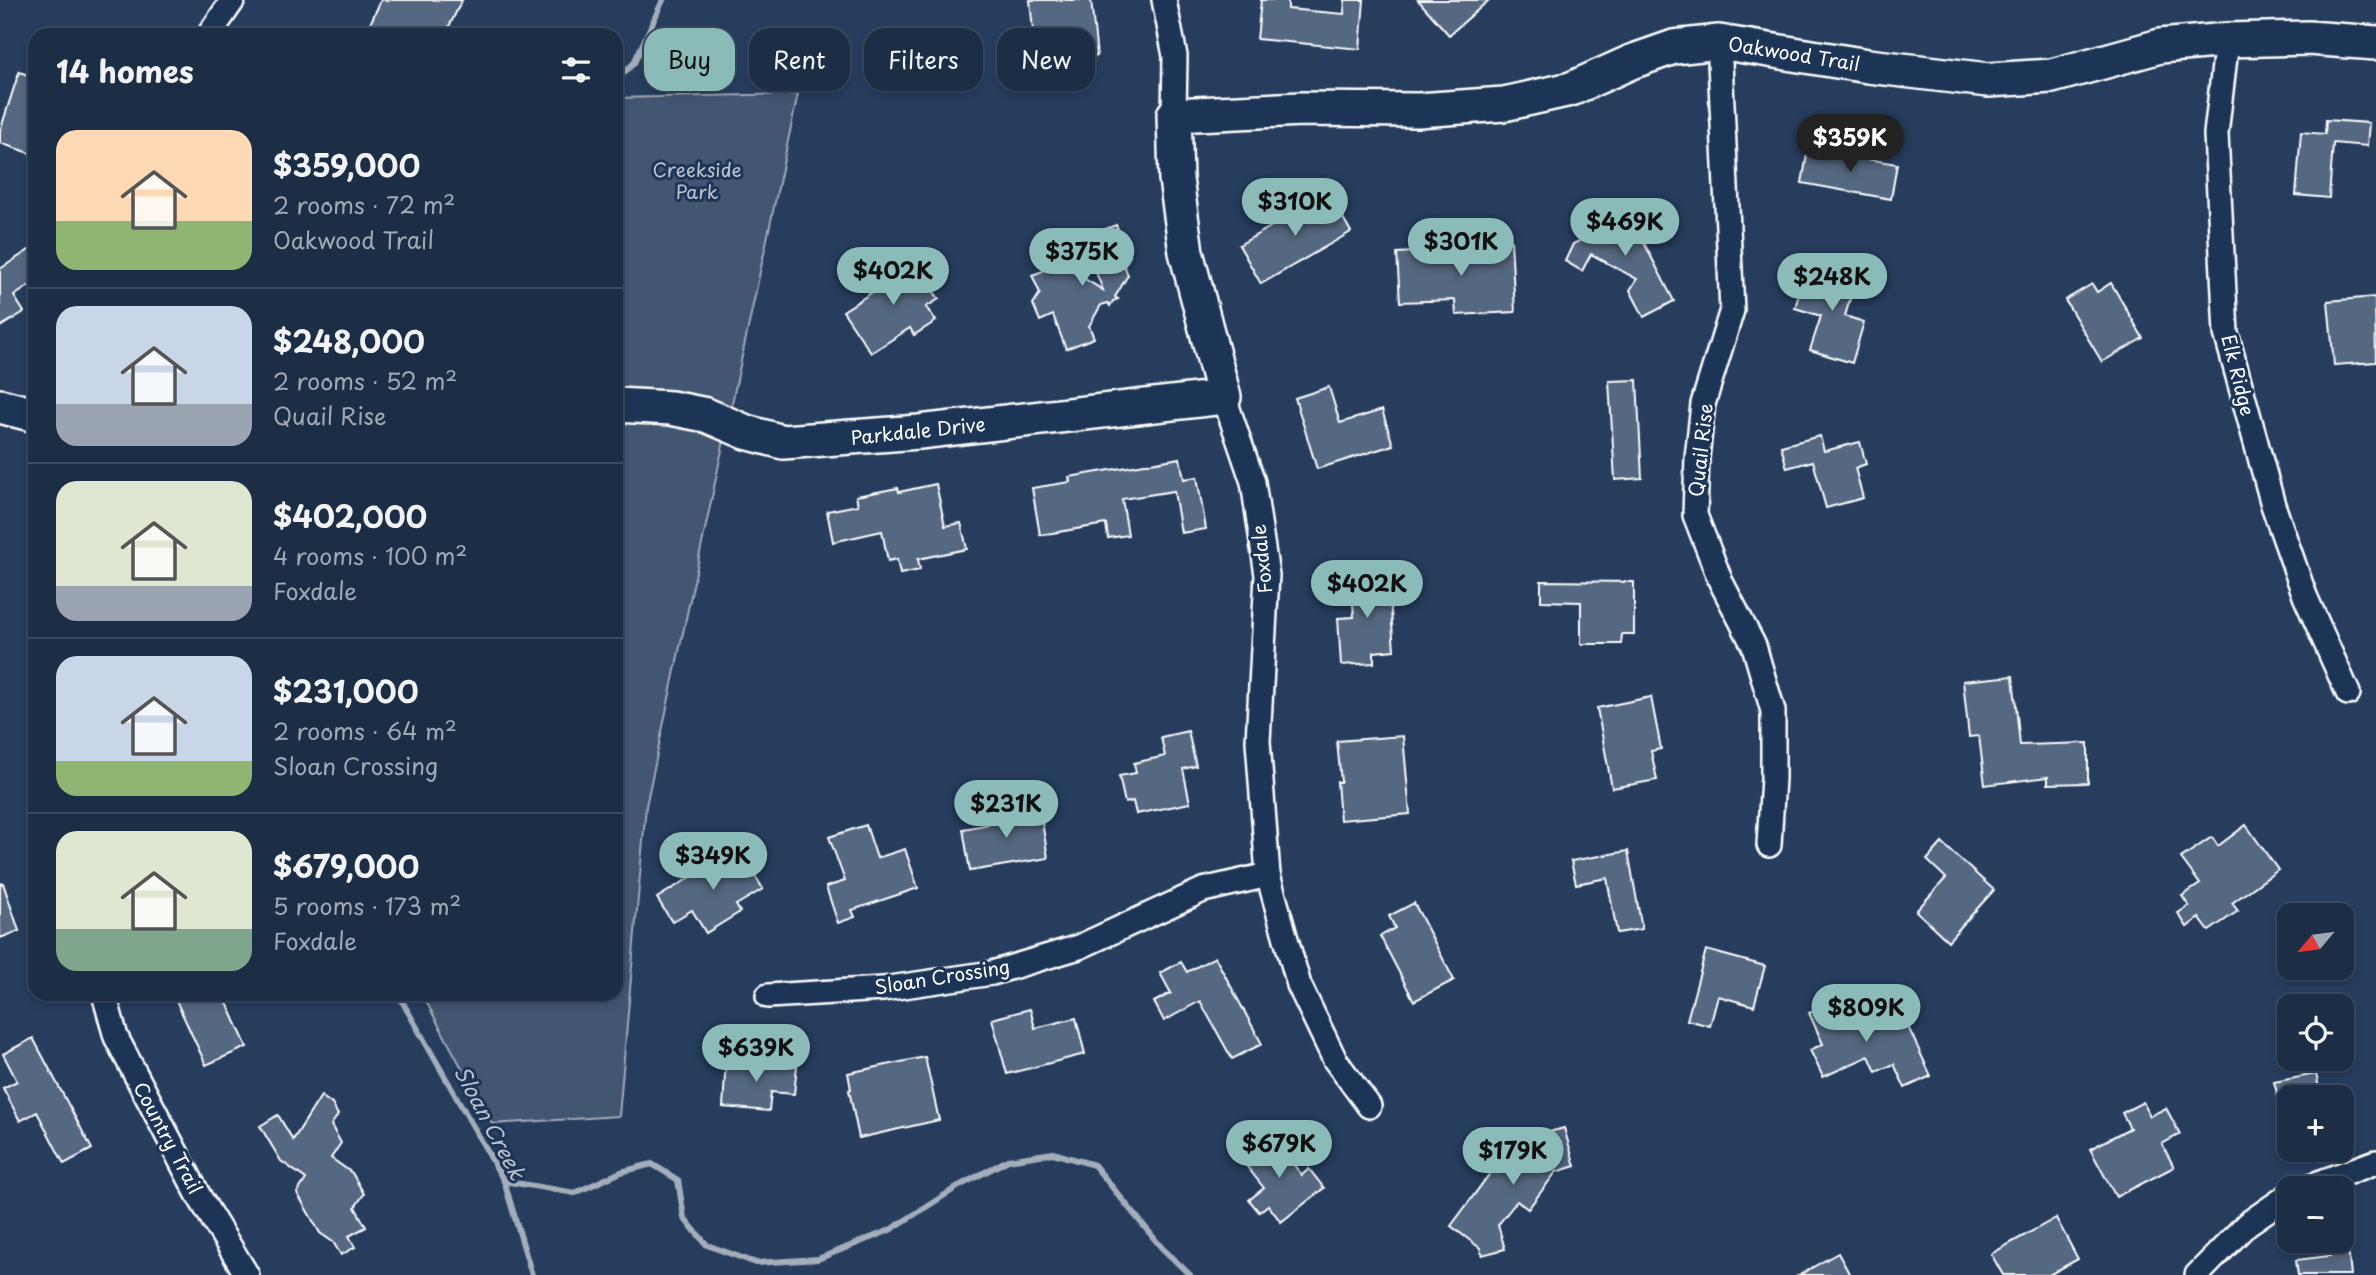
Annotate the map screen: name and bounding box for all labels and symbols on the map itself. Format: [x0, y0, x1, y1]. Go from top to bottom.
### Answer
street label: Oakwood Trail [1726, 29, 1862, 77]
pin: $359K [1801, 114, 1899, 174]
park label: Creekside Park [652, 155, 742, 205]
pin: $310K [1246, 178, 1344, 238]
pin: $469K [1576, 198, 1674, 258]
pin: $301K [1412, 218, 1510, 278]
pin: $375K [1033, 229, 1131, 288]
pin: $402K [844, 247, 942, 307]
pin: $248K [1783, 254, 1881, 313]
street label: Elk Ridge [2215, 331, 2263, 418]
street label: Quail Rise [1681, 402, 1719, 498]
street label: Parkdale Drive [849, 409, 987, 451]
street label: Foxdale [1243, 523, 1279, 595]
pin: $402K [1318, 560, 1416, 620]
pin: $231K [957, 780, 1055, 840]
pin: $349K [664, 832, 762, 892]
north arrow [2277, 903, 2354, 980]
street label: Sloan Crossing [872, 952, 1011, 1001]
pin: $809K [1817, 984, 1915, 1044]
pin: $639K [707, 1024, 805, 1084]
water label: Sloan Creek [447, 1059, 535, 1186]
street label: Country Trail [128, 1076, 210, 1199]
pin: $679K [1230, 1120, 1328, 1180]
pin: $179K [1464, 1128, 1562, 1187]

